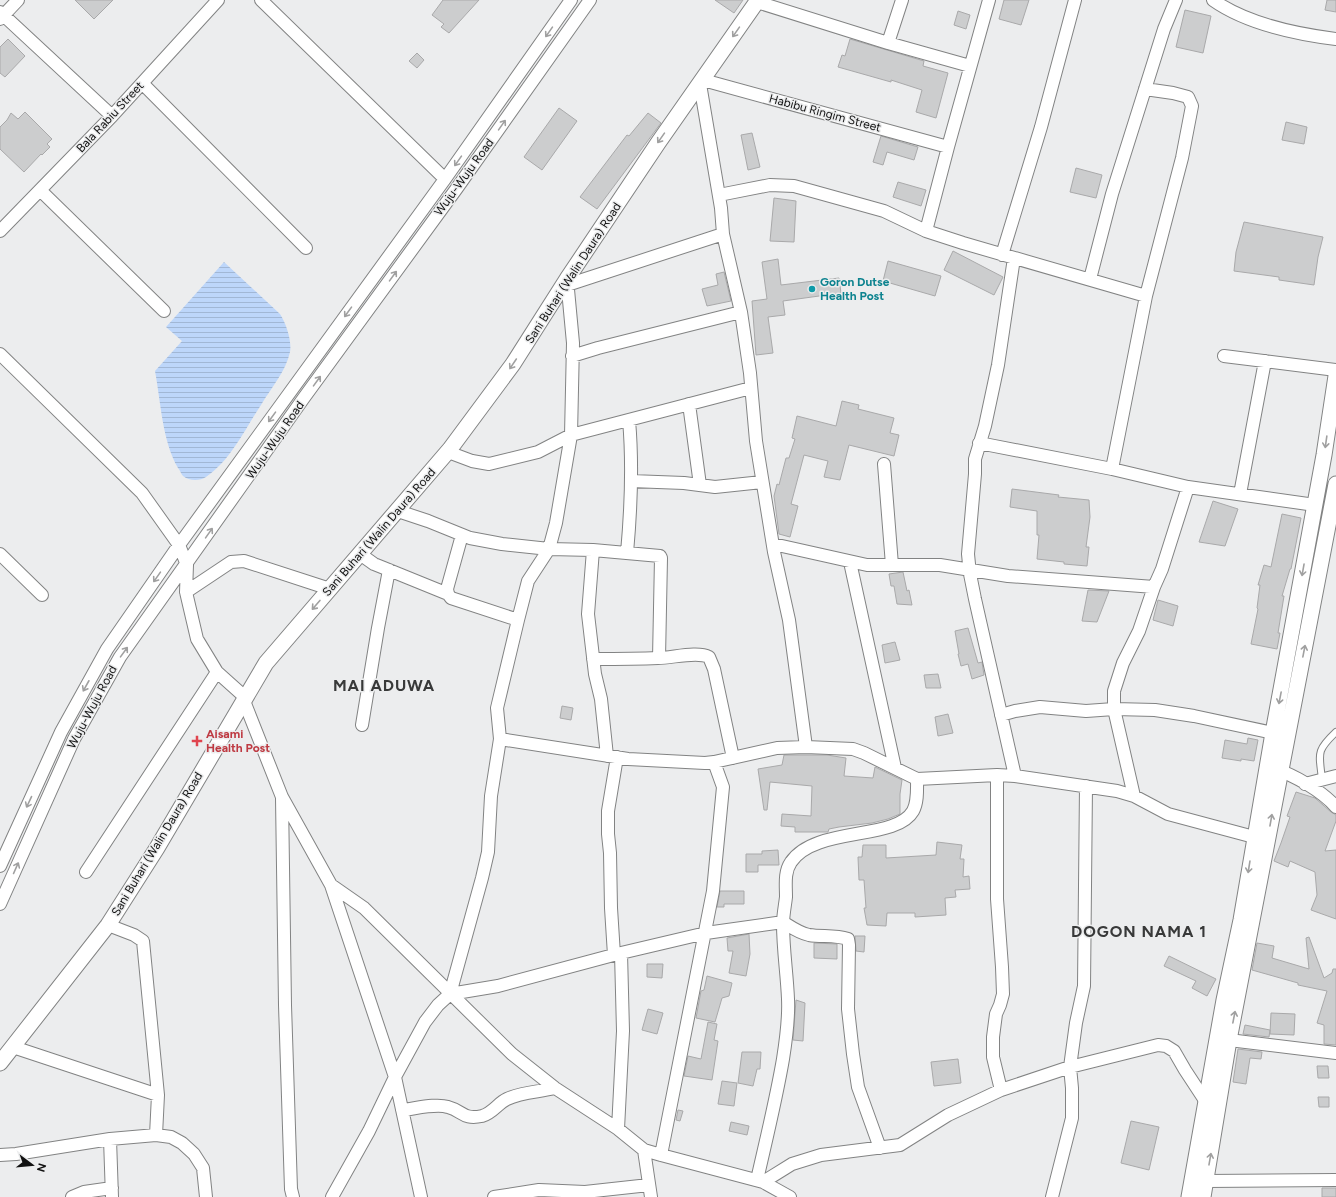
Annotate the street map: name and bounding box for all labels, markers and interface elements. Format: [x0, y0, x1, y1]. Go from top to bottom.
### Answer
one-way arrow [545, 26, 553, 37]
one-way arrow [732, 26, 740, 37]
street label: Bala Rabiu Street [74, 78, 147, 155]
street label: Habibu Ringim Street [768, 91, 883, 135]
one-way arrow [498, 119, 506, 130]
one-way arrow [657, 132, 665, 143]
street label: Wuju-Wuju Road [431, 136, 497, 218]
one-way arrow [453, 155, 462, 166]
street label: Sani Buhari (Walin Daura) Road [522, 200, 624, 346]
one-way arrow [389, 270, 397, 281]
place label: Goron Dutse Health Post [820, 275, 890, 303]
marker: Goron Dutse Health Post [807, 284, 817, 294]
one-way arrow [344, 306, 353, 317]
one-way arrow [509, 358, 517, 369]
one-way arrow [313, 376, 321, 387]
street label: Wuju-Wuju Road [243, 398, 307, 482]
one-way arrow [268, 411, 276, 422]
one-way arrow [1322, 435, 1330, 448]
street label: Sani Buhari (Walin Daura) Road [320, 465, 438, 599]
one-way arrow [205, 527, 213, 538]
one-way arrow [1299, 563, 1307, 576]
one-way arrow [153, 571, 161, 582]
one-way arrow [311, 600, 320, 610]
one-way arrow [1300, 645, 1308, 658]
one-way arrow [119, 646, 128, 657]
street label: Wuju-Wuju Road [64, 663, 120, 751]
district label: MAI ADUWA [333, 676, 435, 695]
one-way arrow [82, 680, 90, 692]
one-way arrow [1275, 691, 1283, 704]
place label: Aisami Health Post [206, 727, 270, 755]
marker: Aisami Health Post [191, 735, 203, 747]
street label: Sani Buhari (Walin Daura) Road [108, 770, 206, 918]
one-way arrow [24, 796, 32, 808]
one-way arrow [1267, 814, 1275, 827]
one-way arrow [1245, 860, 1253, 873]
one-way arrow [13, 863, 20, 875]
district label: DOGON NAMA 1 [1071, 922, 1207, 941]
one-way arrow [1230, 1010, 1238, 1023]
north arrow [12, 1145, 52, 1185]
one-way arrow [1206, 1152, 1214, 1165]
text: N [34, 1162, 49, 1174]

